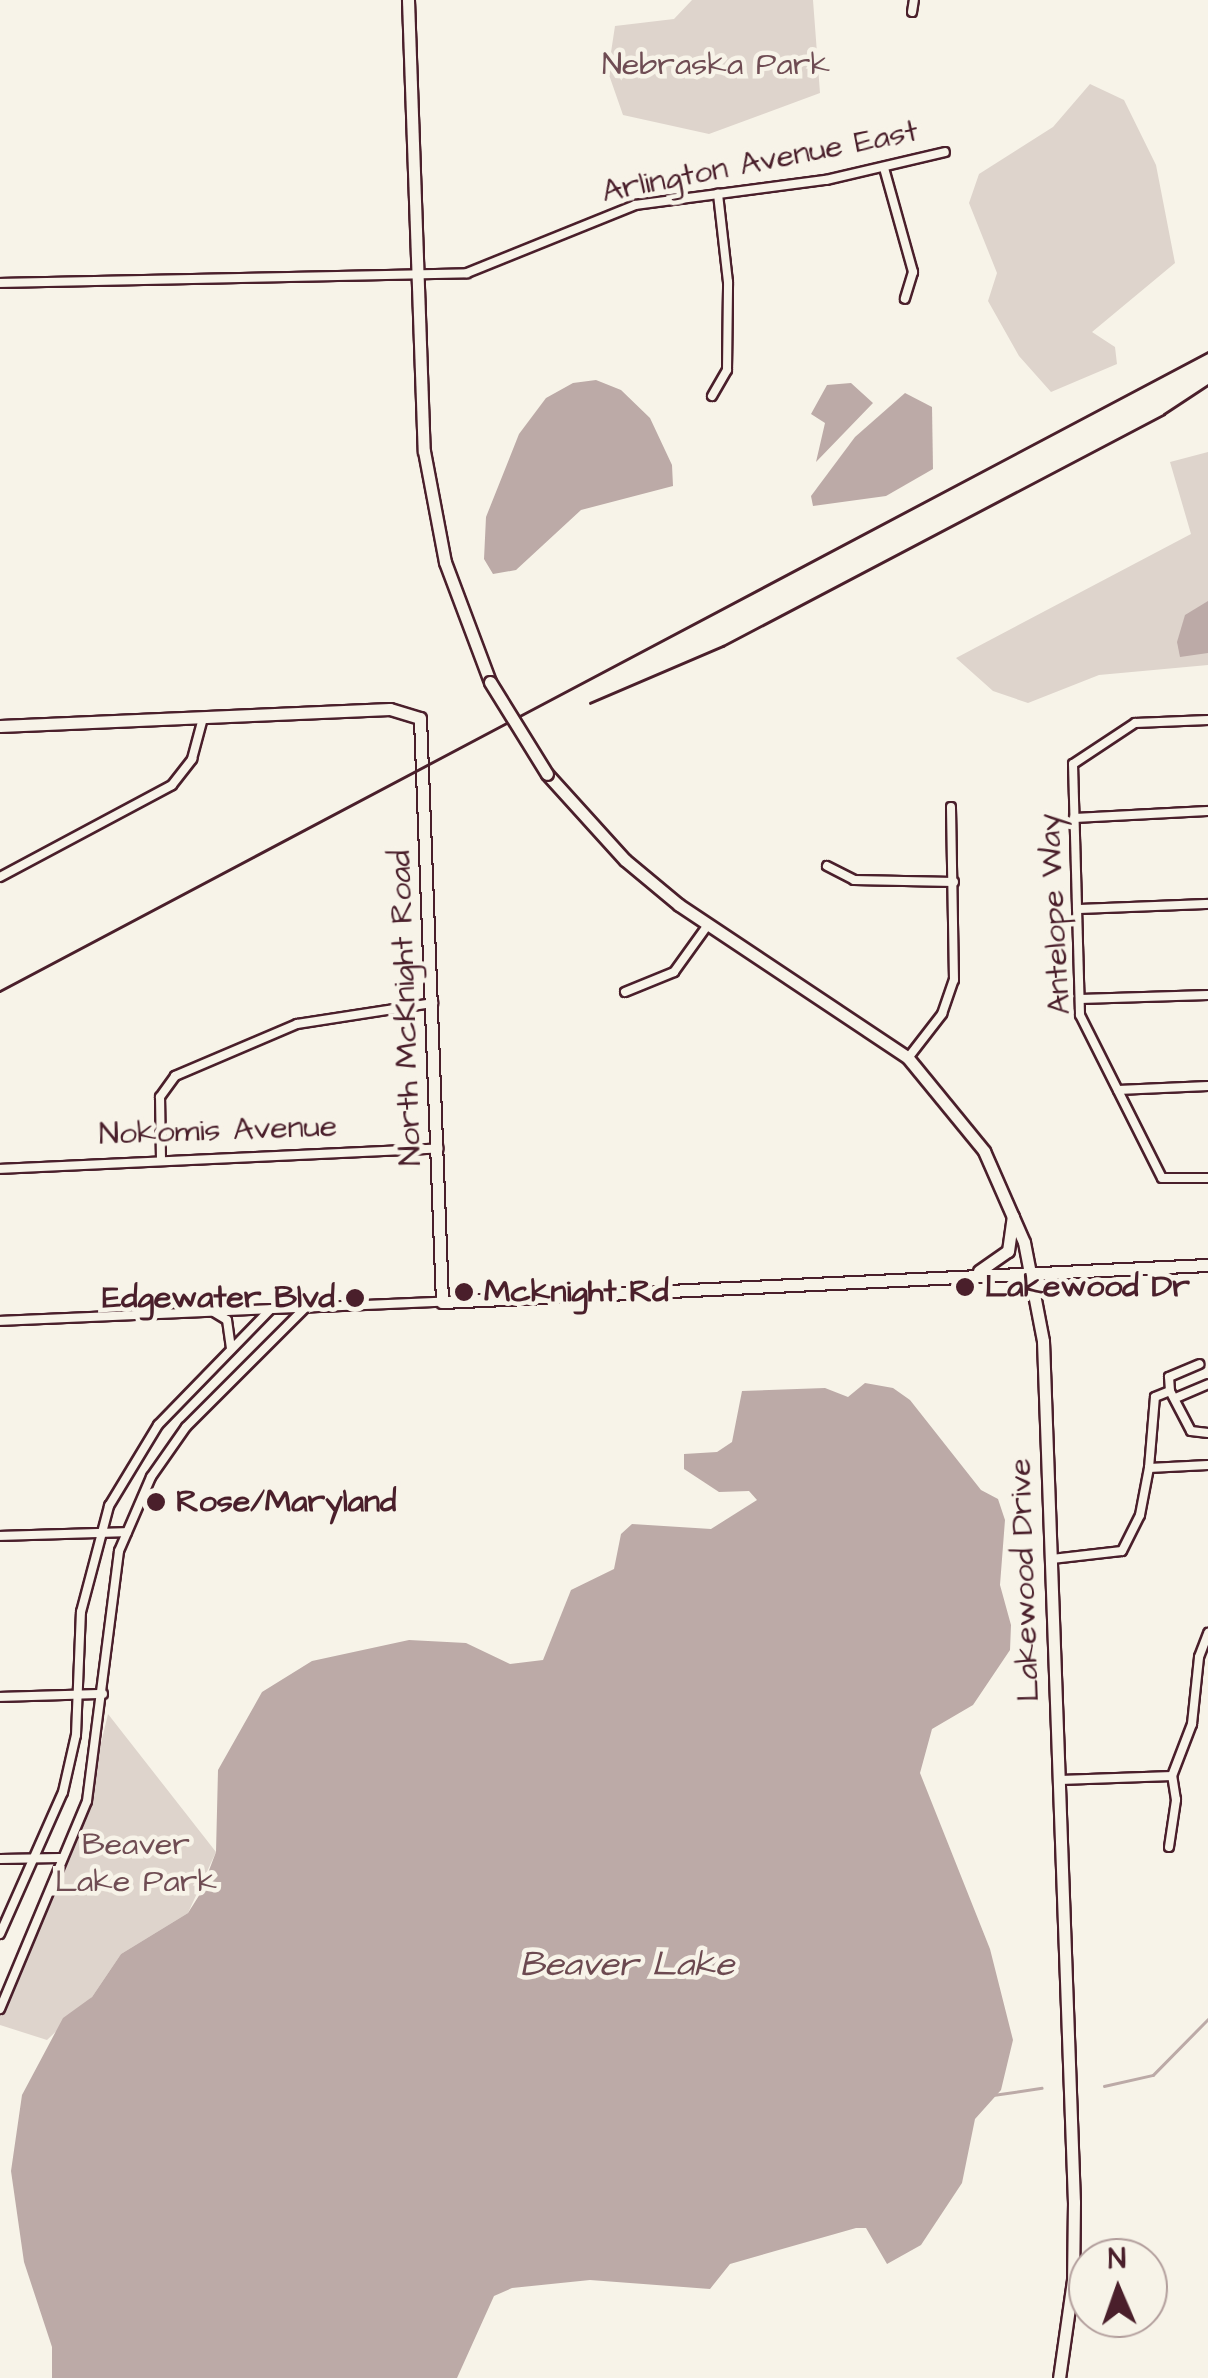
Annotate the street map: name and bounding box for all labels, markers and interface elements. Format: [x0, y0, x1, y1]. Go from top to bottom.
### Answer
park label: Nebraska Park [602, 46, 830, 84]
street label: Arlington Avenue East [599, 113, 921, 211]
street label: Antelope Way [1031, 812, 1079, 1016]
street label: North McKnight Road [381, 850, 431, 1166]
street label: Nokomis Avenue [98, 1108, 338, 1154]
place label: Lakewood Dr [985, 1268, 1190, 1306]
place label: Mcknight Rd [484, 1273, 669, 1311]
marker: Lakewood Dr [954, 1276, 976, 1298]
place label: Edgewater Blvd [102, 1279, 335, 1317]
marker: Mcknight Rd [453, 1281, 475, 1303]
marker: Edgewater Blvd [344, 1287, 366, 1309]
street label: Lakewood Drive [1002, 1458, 1048, 1702]
place label: Rose/Maryland [176, 1483, 396, 1521]
marker: Rose/Maryland [145, 1491, 167, 1513]
park label: Beaver Lake Park [55, 1827, 217, 1902]
water label: Beaver Lake [520, 1944, 734, 1986]
north arrow [1068, 2238, 1168, 2338]
text: N [1108, 2240, 1126, 2279]

